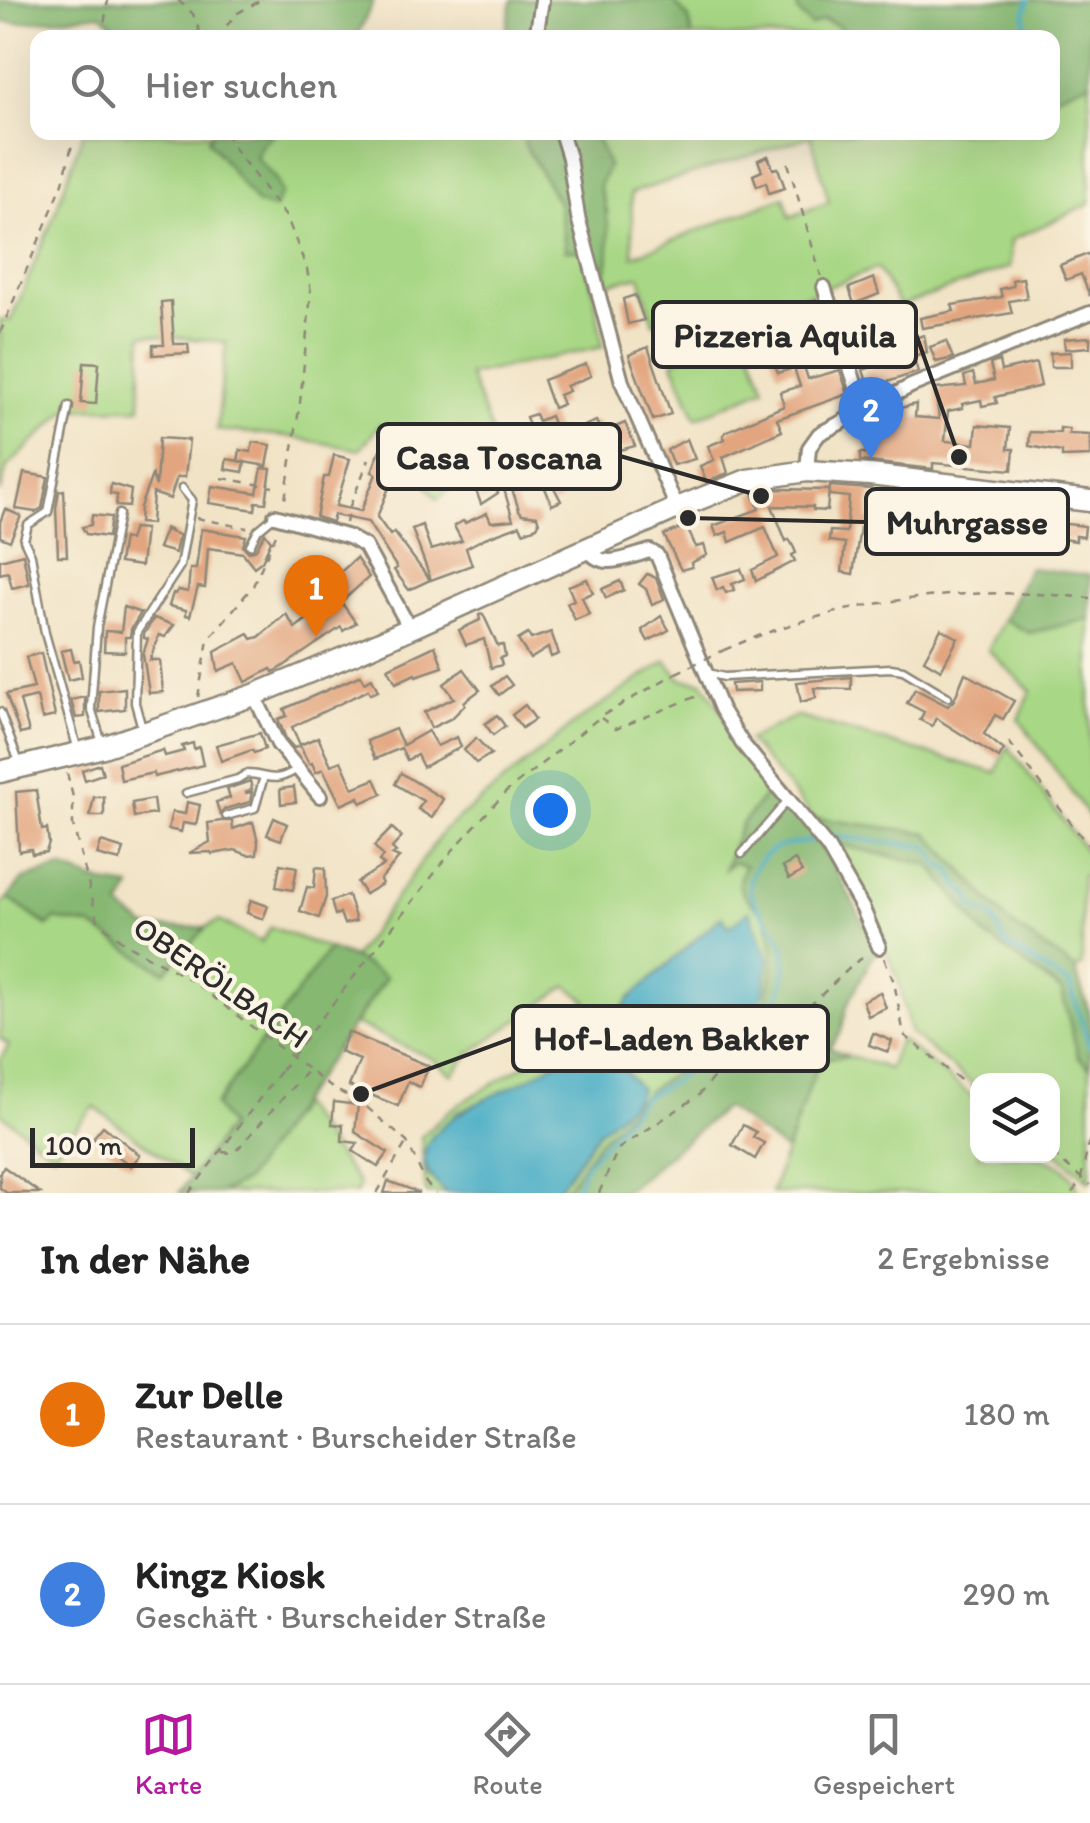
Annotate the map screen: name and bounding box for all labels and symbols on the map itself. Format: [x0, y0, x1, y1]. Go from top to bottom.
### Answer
callout: Pizzeria Aquila [653, 302, 916, 367]
text: Pizzeria Aquila [673, 314, 897, 356]
pin: 2 [838, 376, 904, 459]
callout: Casa Toscana [378, 424, 620, 489]
text: Casa Toscana [396, 436, 603, 478]
callout: Muhrgasse [866, 489, 1068, 554]
text: Muhrgasse [886, 501, 1048, 543]
pin: 1 [284, 554, 348, 637]
your location [525, 785, 576, 836]
street label: OBERÖLBACH [126, 908, 316, 1056]
callout: Hof-Laden Bakker [513, 1006, 828, 1071]
text: Hof-Laden Bakker [533, 1017, 810, 1059]
scale bar [30, 1123, 195, 1168]

